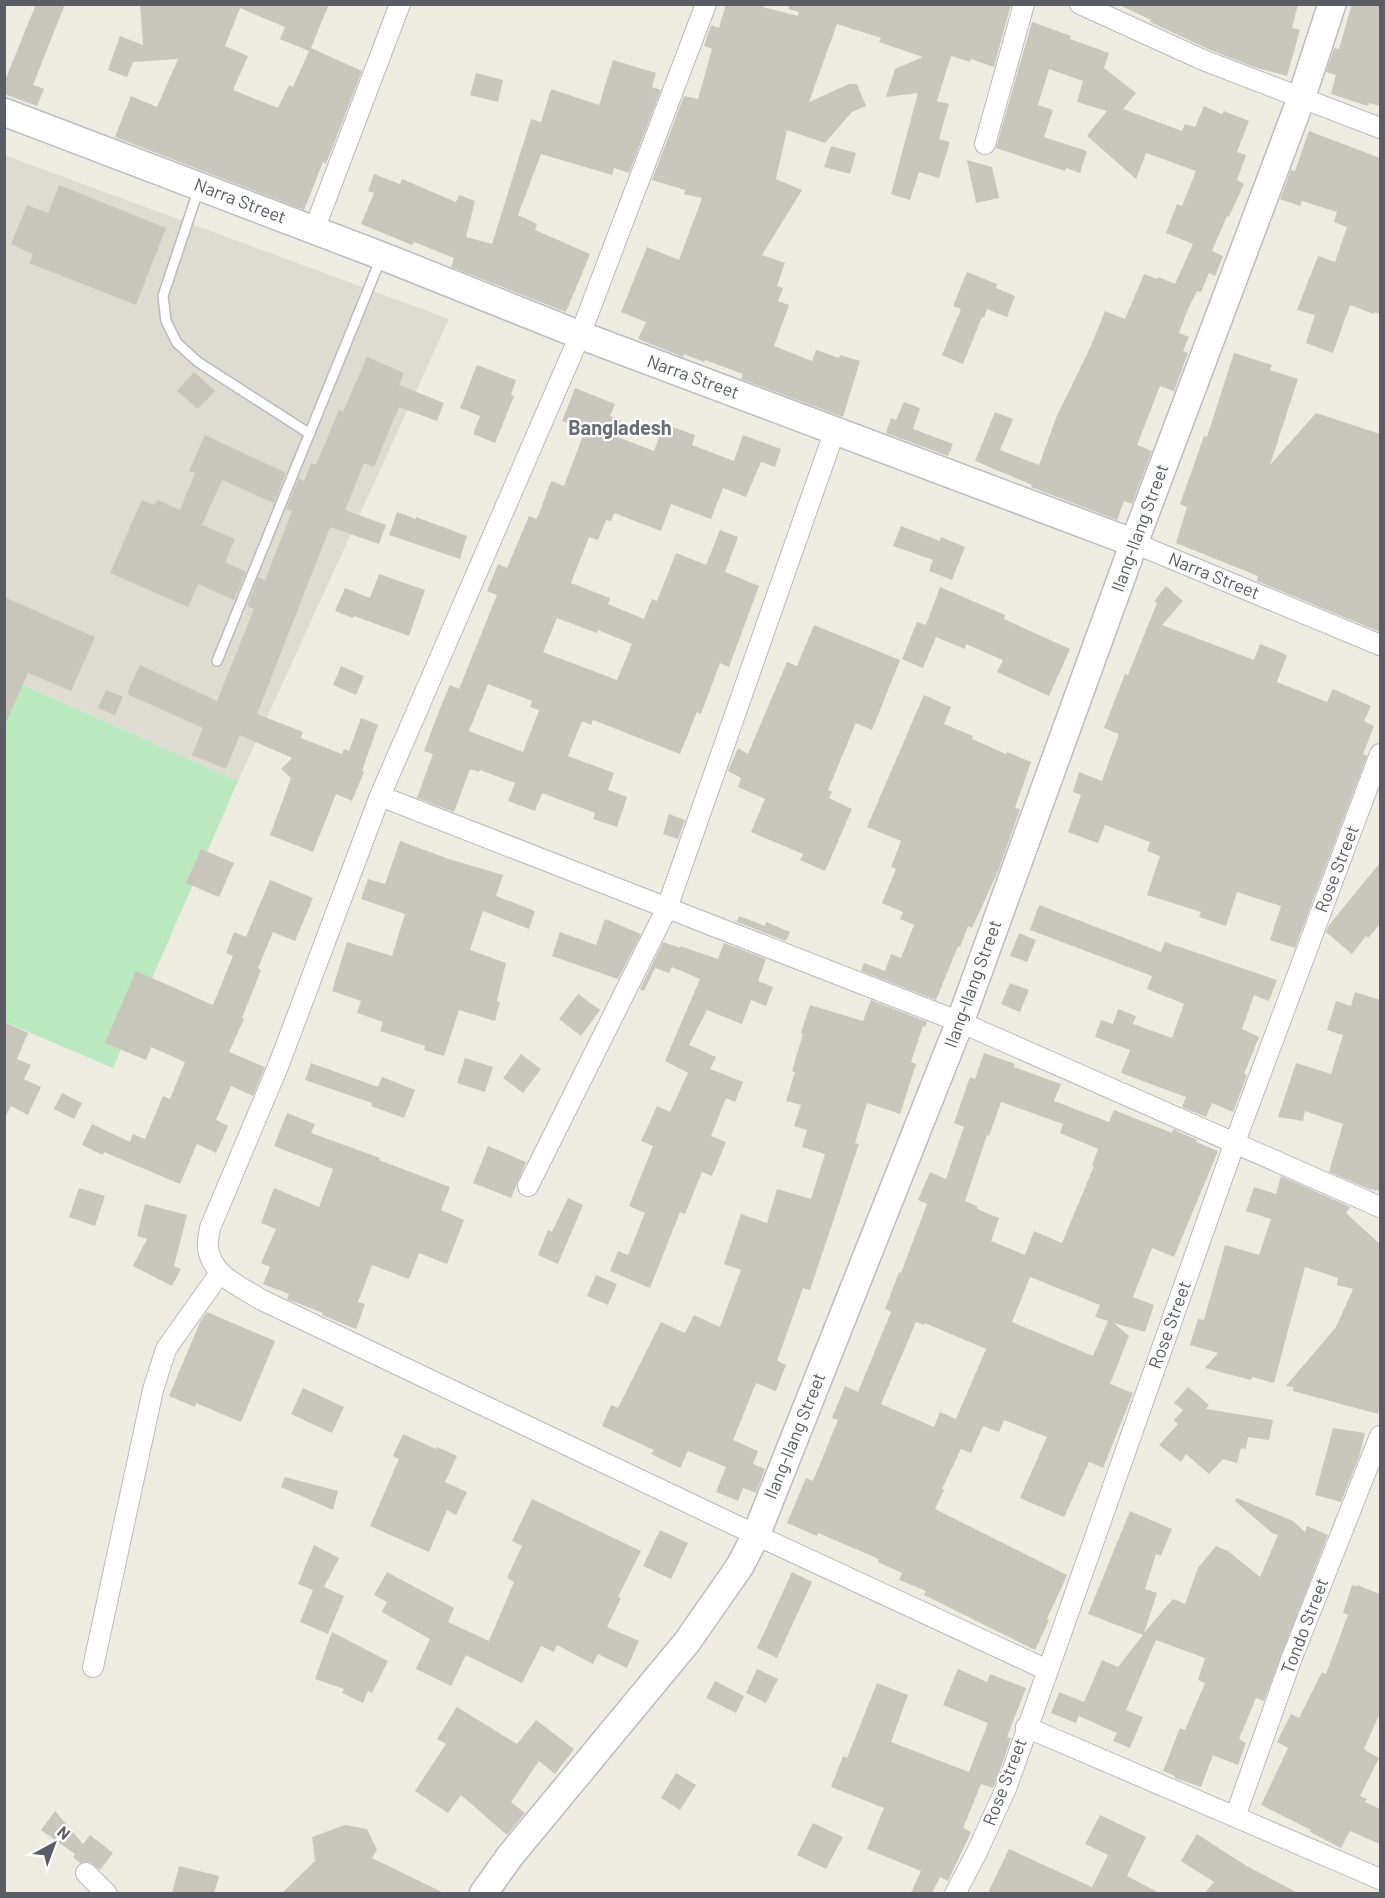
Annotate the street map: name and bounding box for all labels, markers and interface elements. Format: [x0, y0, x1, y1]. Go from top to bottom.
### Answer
street label: Narra Street [191, 173, 289, 228]
street label: Narra Street [644, 349, 742, 403]
district label: Bangladesh [568, 415, 672, 439]
street label: Ilang-Ilang Street [1106, 461, 1172, 595]
street label: Narra Street [1166, 547, 1263, 603]
street label: Rose Street [1309, 822, 1363, 915]
street label: Ilang-Ilang Street [939, 917, 1005, 1051]
street label: Rose Street [1143, 1278, 1195, 1372]
street label: Ilang-Ilang Street [759, 1369, 829, 1502]
street label: Tondo Street [1276, 1575, 1332, 1677]
street label: Rose Street [977, 1735, 1031, 1828]
north arrow [24, 1814, 84, 1874]
text: N [54, 1822, 74, 1843]

